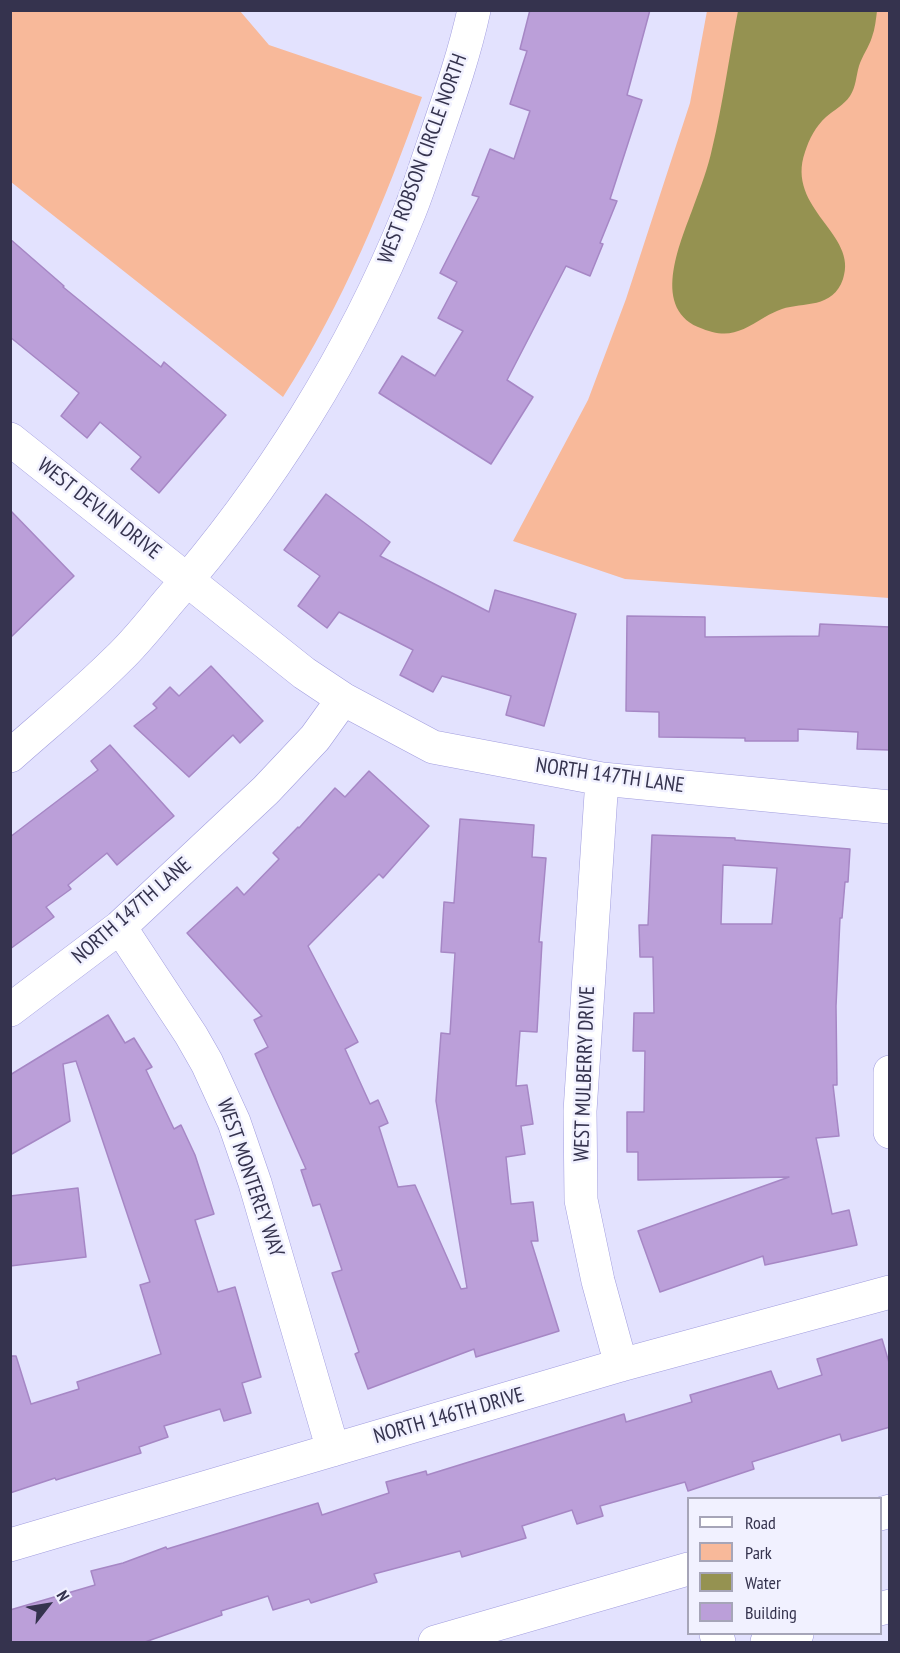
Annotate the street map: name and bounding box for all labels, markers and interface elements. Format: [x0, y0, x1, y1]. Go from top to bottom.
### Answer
street label: WEST ROBSON CIRCLE NORTH [373, 51, 473, 267]
street label: WEST DEVLIN DRIVE [32, 453, 166, 565]
street label: NORTH 147TH LANE [534, 753, 686, 799]
street label: NORTH 147TH LANE [67, 852, 197, 970]
street label: WEST MULBERRY DRIVE [569, 986, 601, 1162]
street label: WEST MONTEREY WAY [211, 1096, 289, 1260]
street label: NORTH 146TH DRIVE [371, 1383, 527, 1449]
legend [687, 1497, 882, 1635]
text: Road [745, 1511, 776, 1534]
text: Park [745, 1541, 772, 1564]
text: Water [745, 1571, 781, 1594]
north arrow [18, 1575, 78, 1635]
text: N [53, 1587, 74, 1605]
text: Building [745, 1601, 797, 1624]

